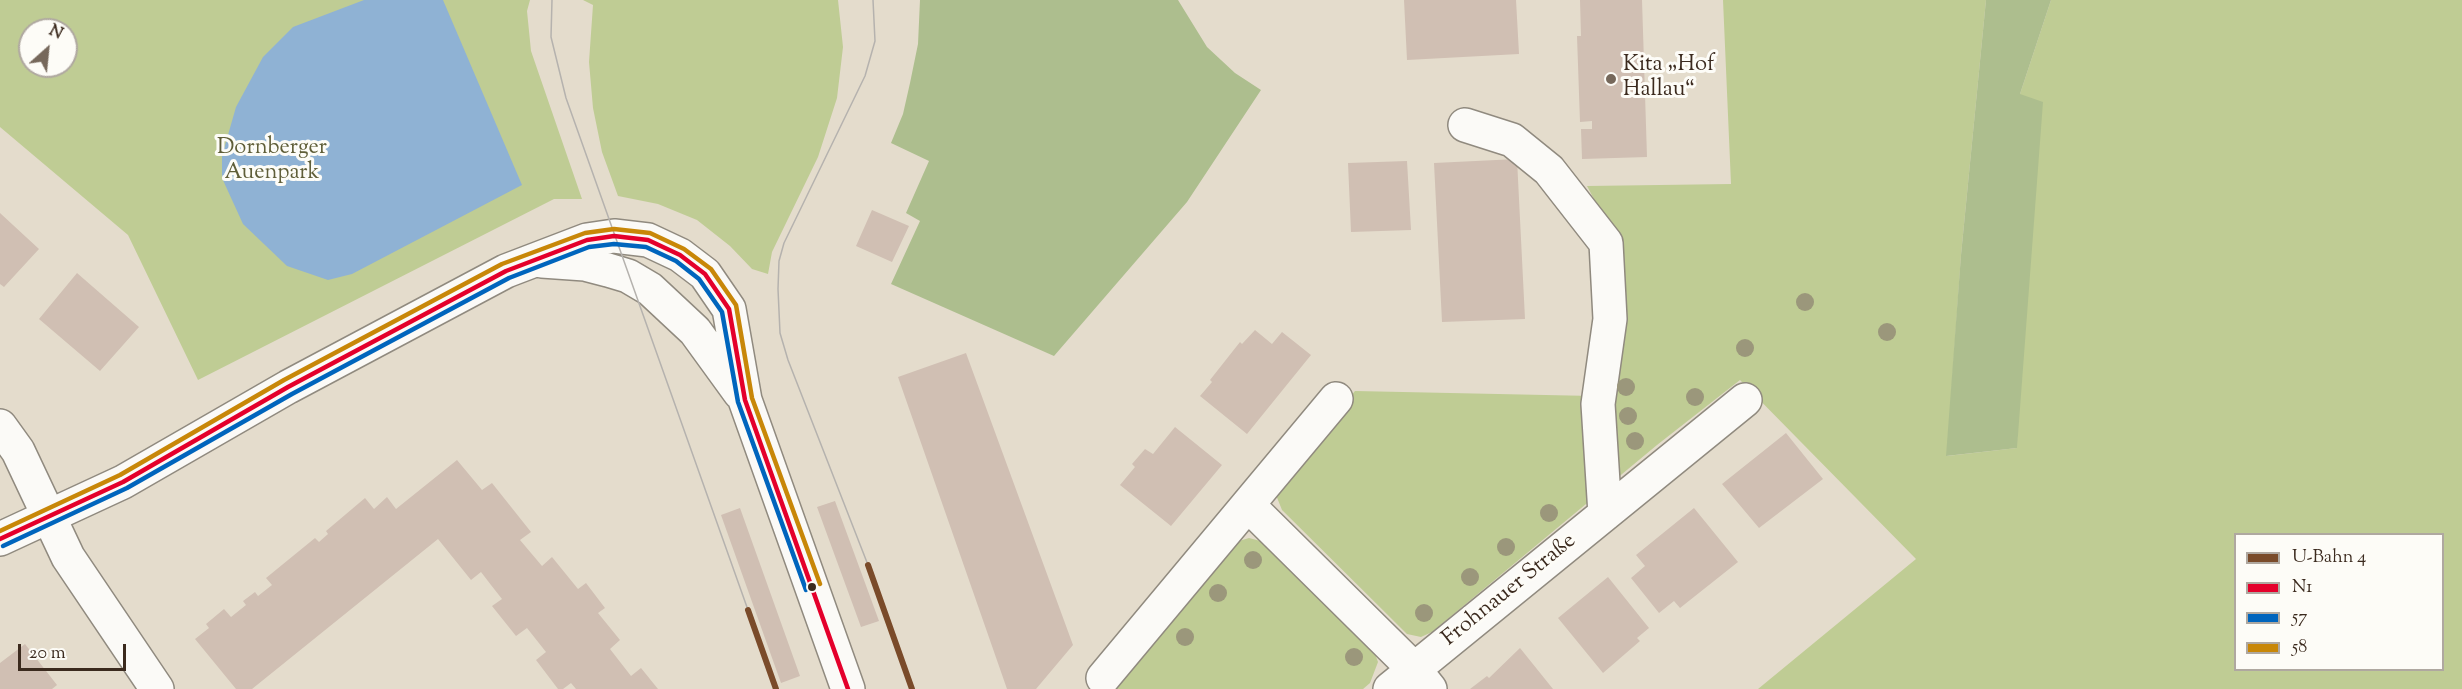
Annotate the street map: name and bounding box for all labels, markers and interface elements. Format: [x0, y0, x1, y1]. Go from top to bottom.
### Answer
north arrow [18, 18, 78, 78]
text: N [45, 20, 66, 46]
place label: Kita „Hof Hallau“ [1623, 53, 1715, 104]
marker: Kita „Hof Hallau“ [1604, 72, 1618, 86]
park label: Dornberger Auenpark [217, 136, 327, 188]
street label: Frohnauer Straße [1438, 529, 1582, 653]
legend [2234, 533, 2444, 671]
text: U-Bahn 4 [2292, 545, 2366, 571]
text: N1 [2292, 575, 2312, 601]
unlabelled marker [806, 581, 818, 593]
text: 57 [2292, 605, 2307, 631]
scale bar [21, 632, 129, 670]
text: 58 [2292, 635, 2307, 661]
text: 20 m [29, 641, 66, 667]

